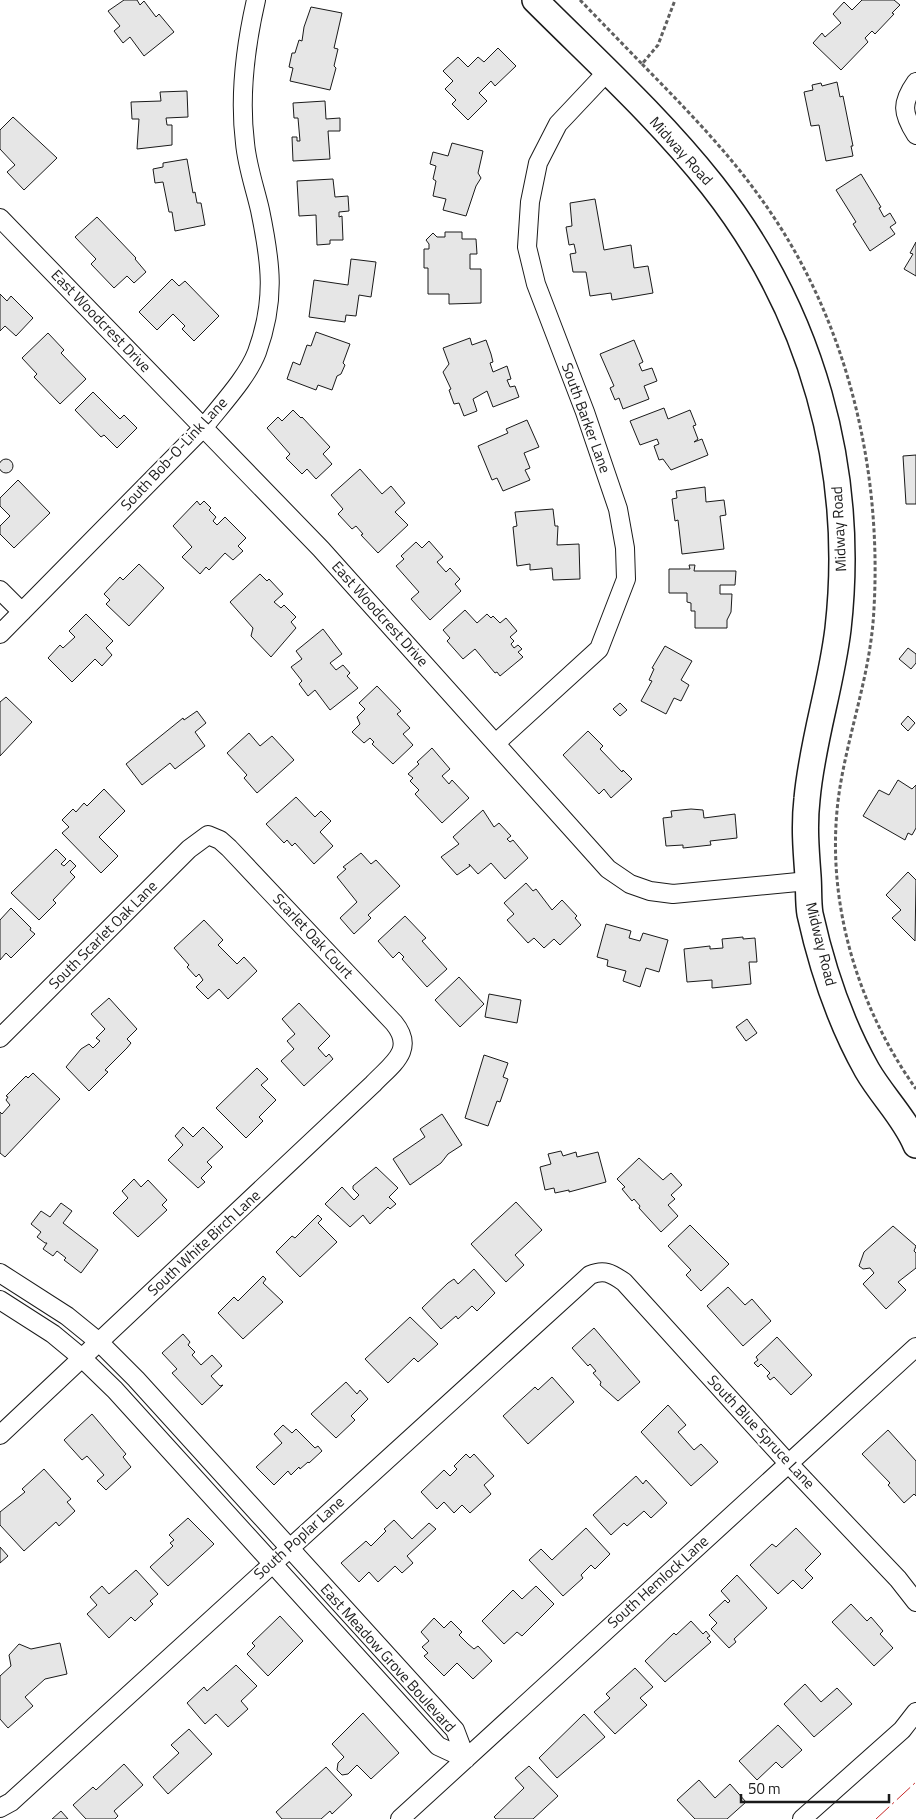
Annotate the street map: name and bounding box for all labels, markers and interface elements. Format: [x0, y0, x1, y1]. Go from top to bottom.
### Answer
street label: Midway Road [644, 111, 719, 190]
street label: East Woodcrest Drive [46, 264, 157, 377]
street label: South Barker Lane [556, 359, 617, 476]
street label: South Bob-O-Link Lane [115, 392, 233, 516]
street label: Midway Road [825, 486, 852, 572]
street label: East Woodcrest Drive [326, 556, 434, 672]
street label: South Scarlet Oak Lane [43, 875, 162, 994]
street label: Scarlet Oak Court [268, 888, 360, 984]
street label: Midway Road [800, 900, 843, 988]
street label: South White Birch Lane [142, 1184, 265, 1301]
street label: South Blue Spruce Lane [702, 1369, 821, 1494]
street label: South Poplar Lane [248, 1491, 349, 1585]
street label: South Hemlock Lane [602, 1530, 713, 1634]
street label: East Meadow Grove Boulevard [315, 1578, 462, 1737]
scale bar [741, 1772, 888, 1804]
text: 50 m [748, 1777, 781, 1800]

